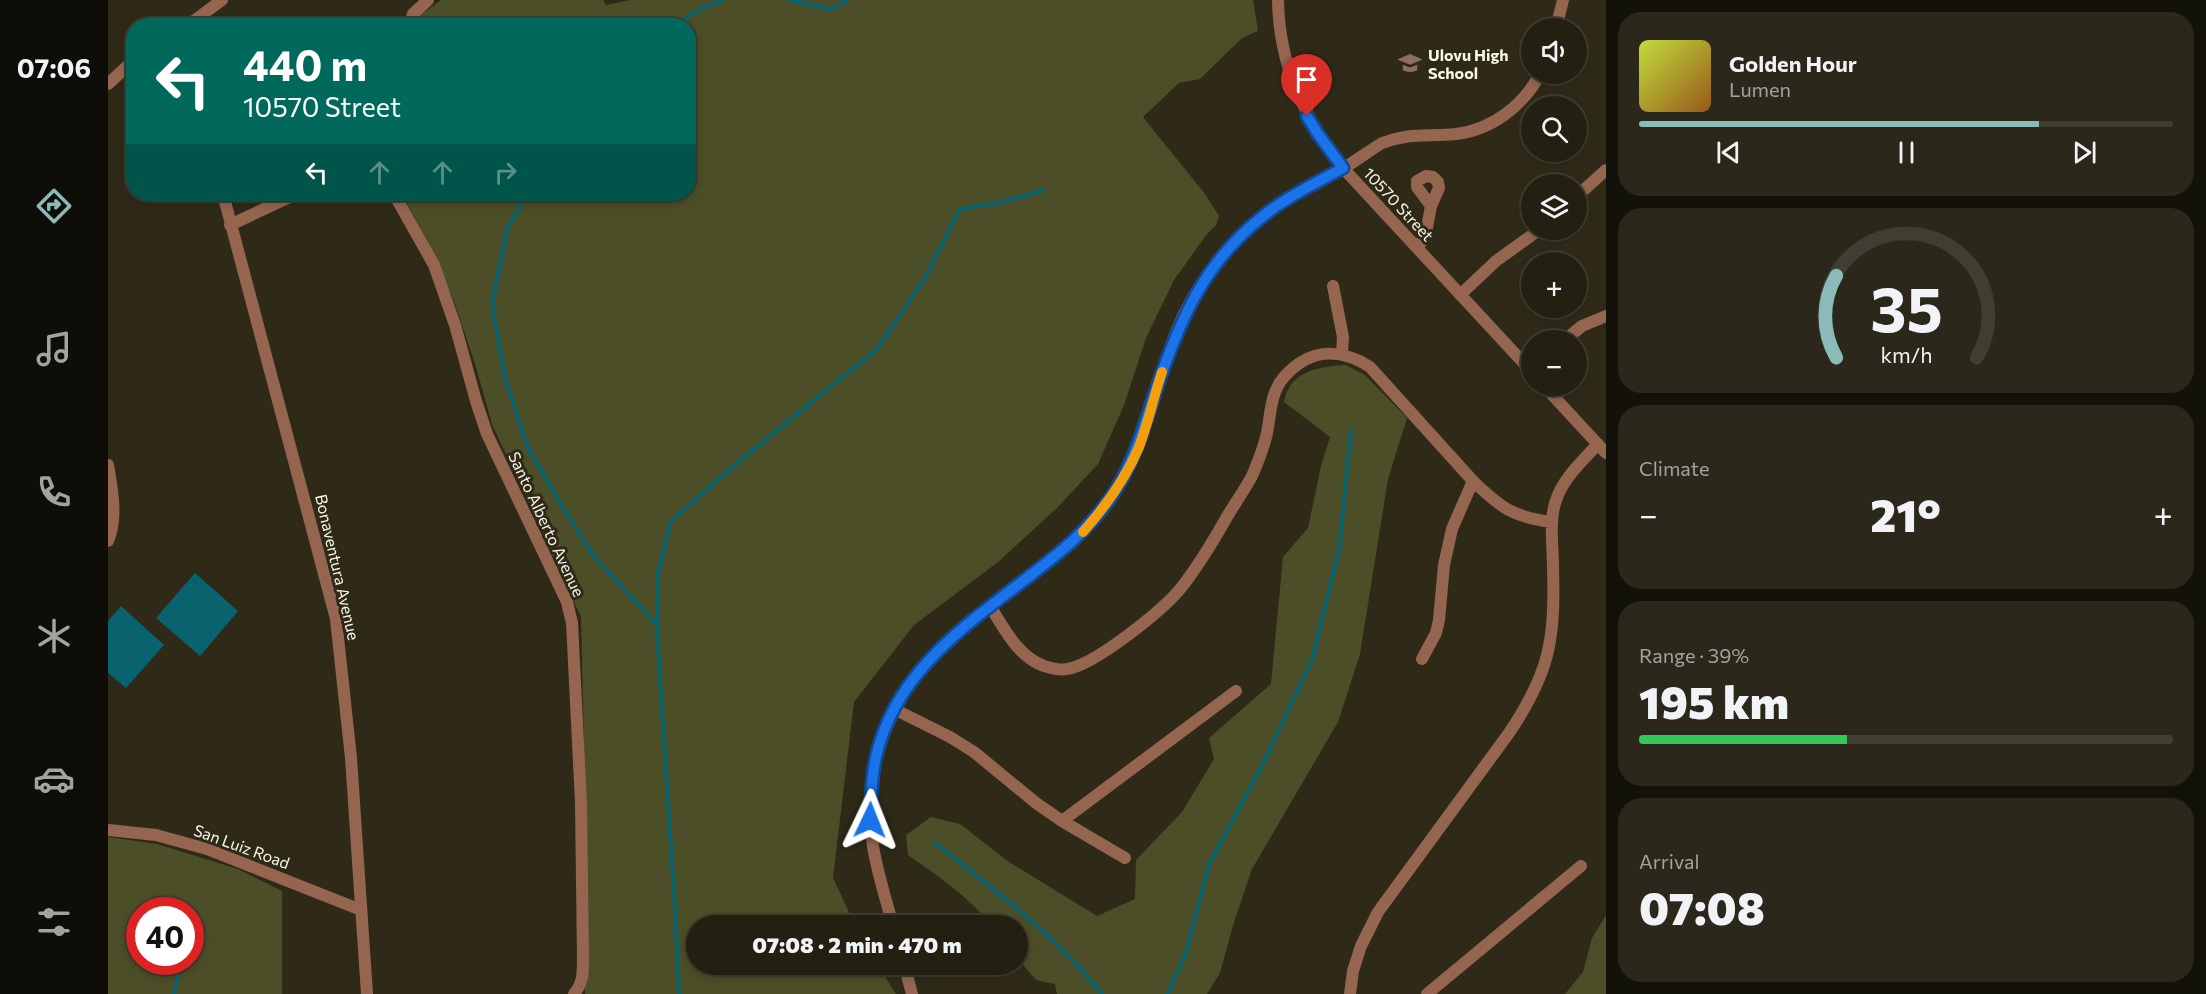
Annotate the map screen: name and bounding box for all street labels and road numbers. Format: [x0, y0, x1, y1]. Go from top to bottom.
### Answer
street label: 10570 Street [1360, 163, 1438, 245]
street label: Santo Alberto Avenue [505, 448, 589, 600]
street label: Bonaventura Avenue [312, 492, 364, 642]
street label: San Luiz Road [191, 820, 293, 872]

